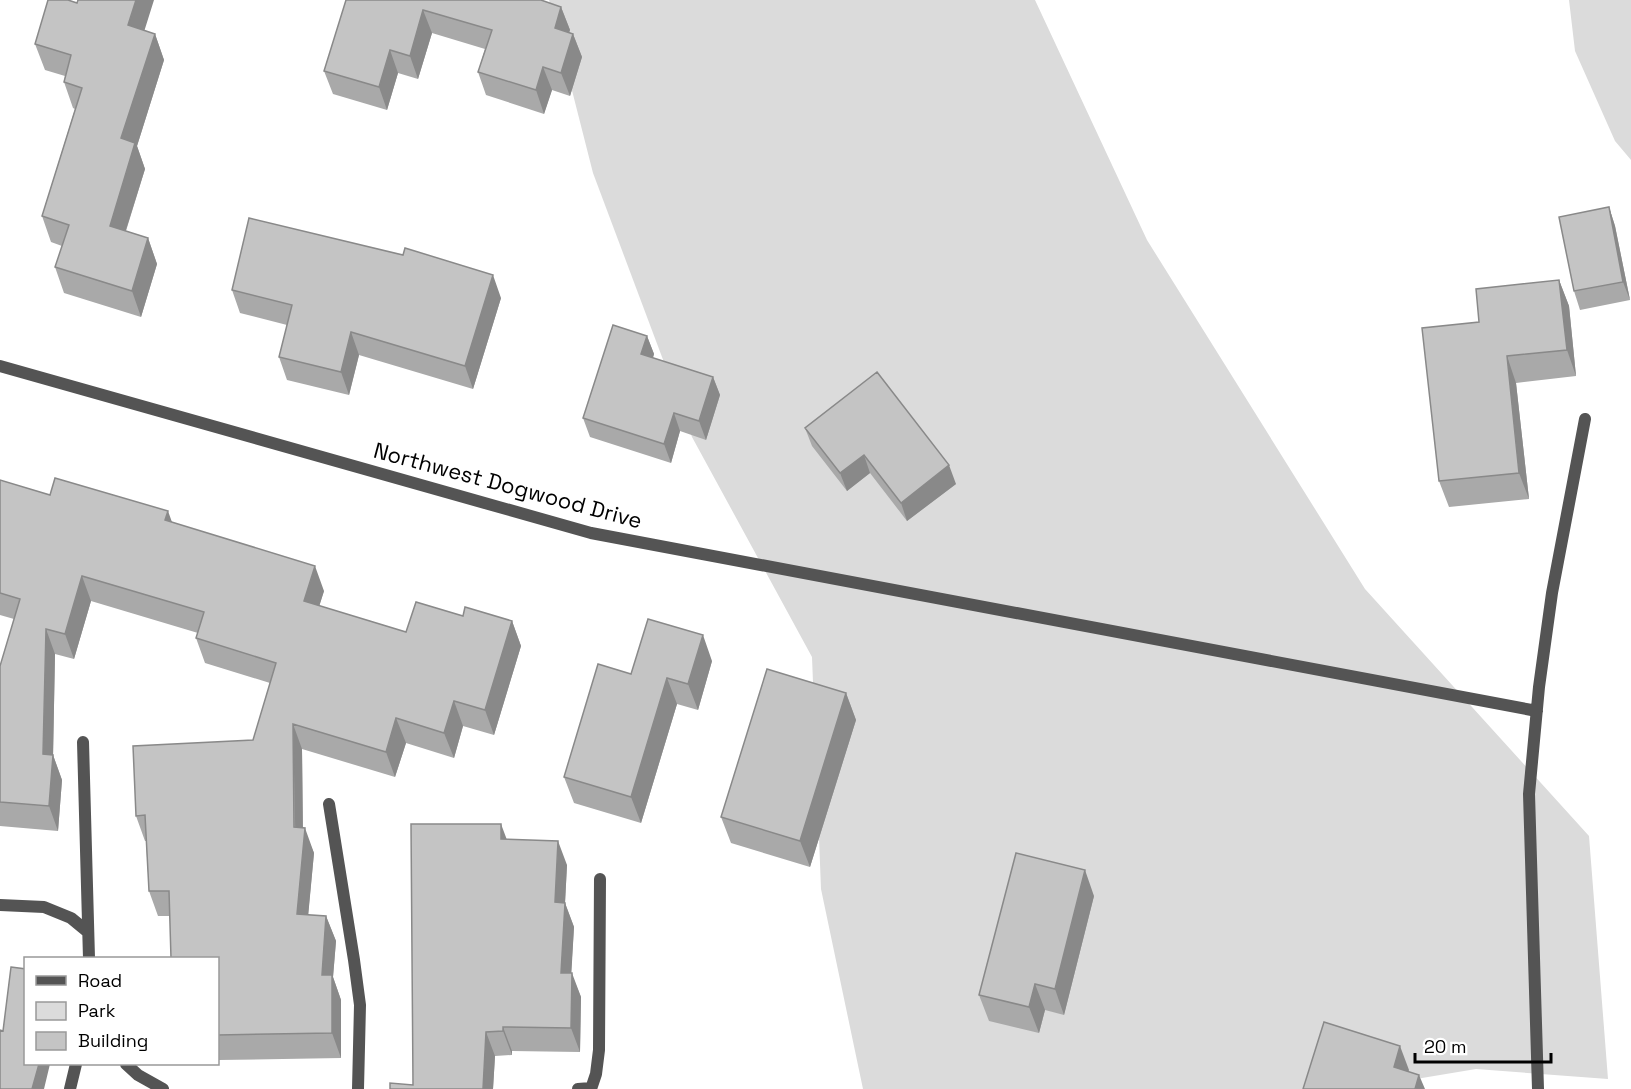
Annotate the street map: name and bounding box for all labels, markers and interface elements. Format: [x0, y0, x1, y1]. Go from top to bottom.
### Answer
street label: Northwest Dogwood Drive [371, 436, 645, 534]
legend [24, 957, 219, 1065]
text: Road [78, 969, 122, 992]
text: Park [78, 999, 116, 1022]
scale bar [1415, 1026, 1552, 1064]
text: Building [78, 1029, 148, 1052]
text: 20 m [1424, 1035, 1467, 1058]

